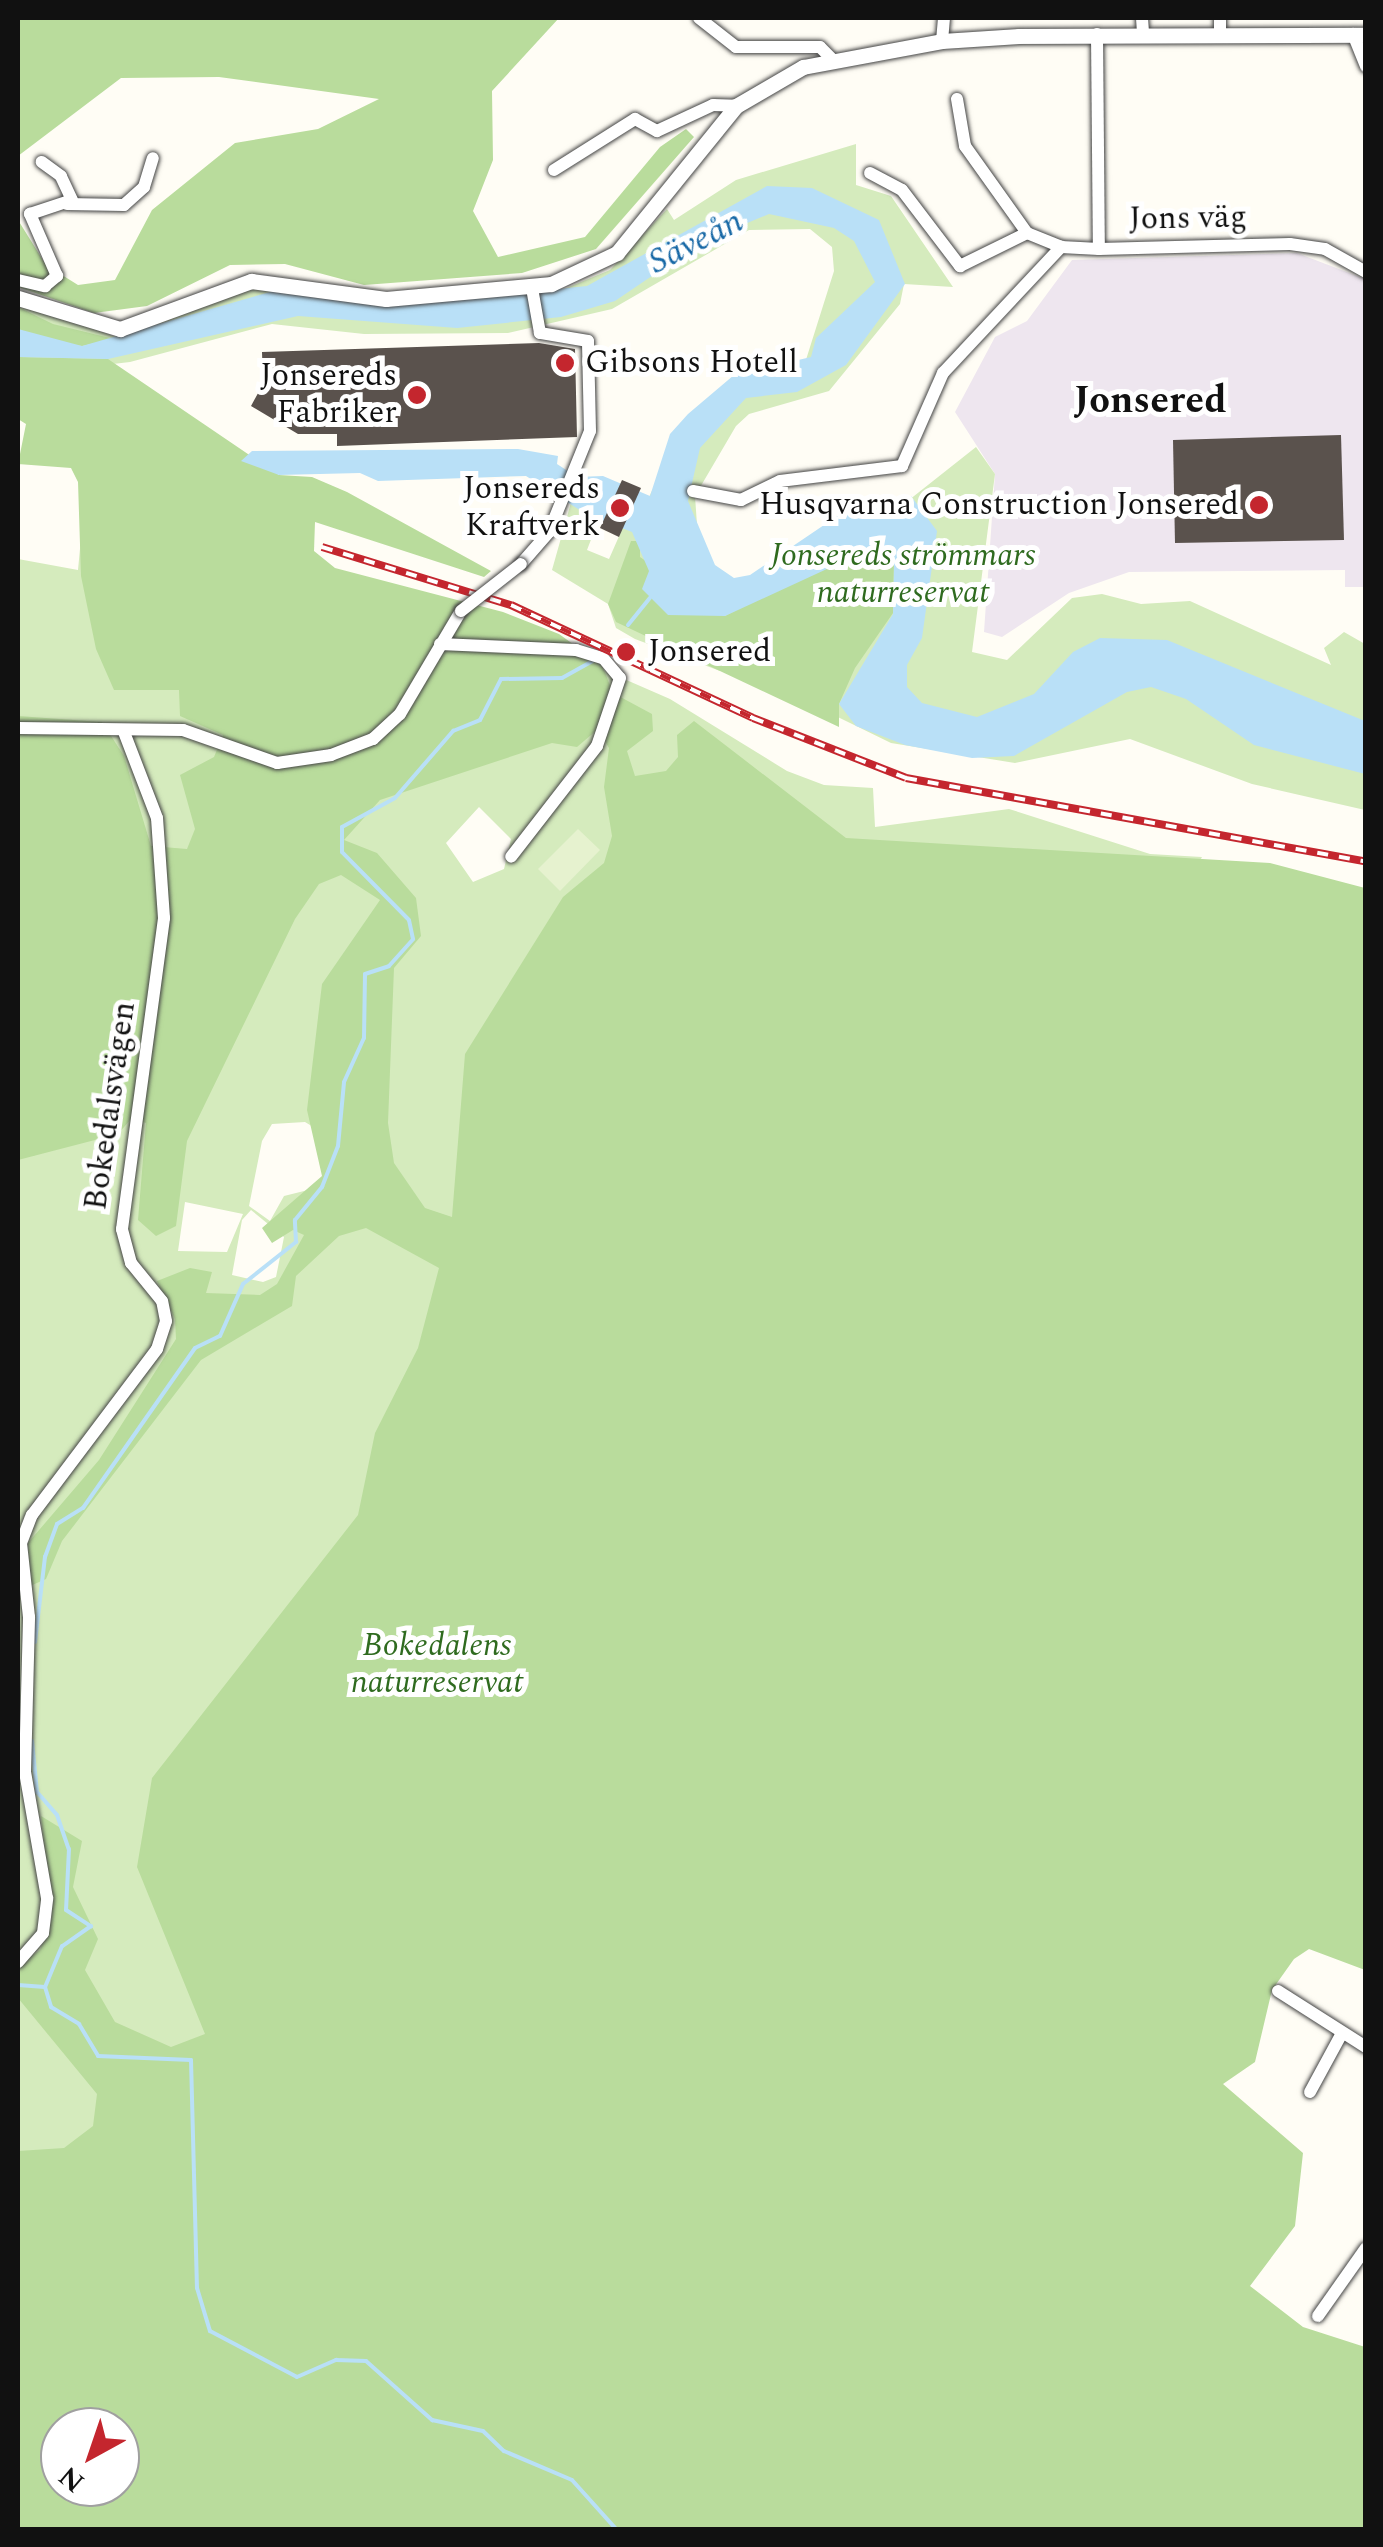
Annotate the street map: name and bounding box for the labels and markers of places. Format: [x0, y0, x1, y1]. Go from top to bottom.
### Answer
place label: Gibsons Hotell [585, 344, 798, 382]
marker: Gibsons Hotell [554, 352, 576, 374]
place label: Jonsereds Fabriker [260, 358, 397, 433]
marker: Jonsereds Fabriker [406, 384, 428, 406]
place label: Jonsereds Kraftverk [463, 471, 600, 546]
place label: Husqvarna Construction Jonsered [759, 486, 1239, 524]
marker: Husqvarna Construction Jonsered [1248, 494, 1270, 516]
marker: Jonsereds Kraftverk [609, 497, 631, 519]
place label: Jonsered [648, 633, 771, 671]
marker: Jonsered [613, 639, 639, 665]

